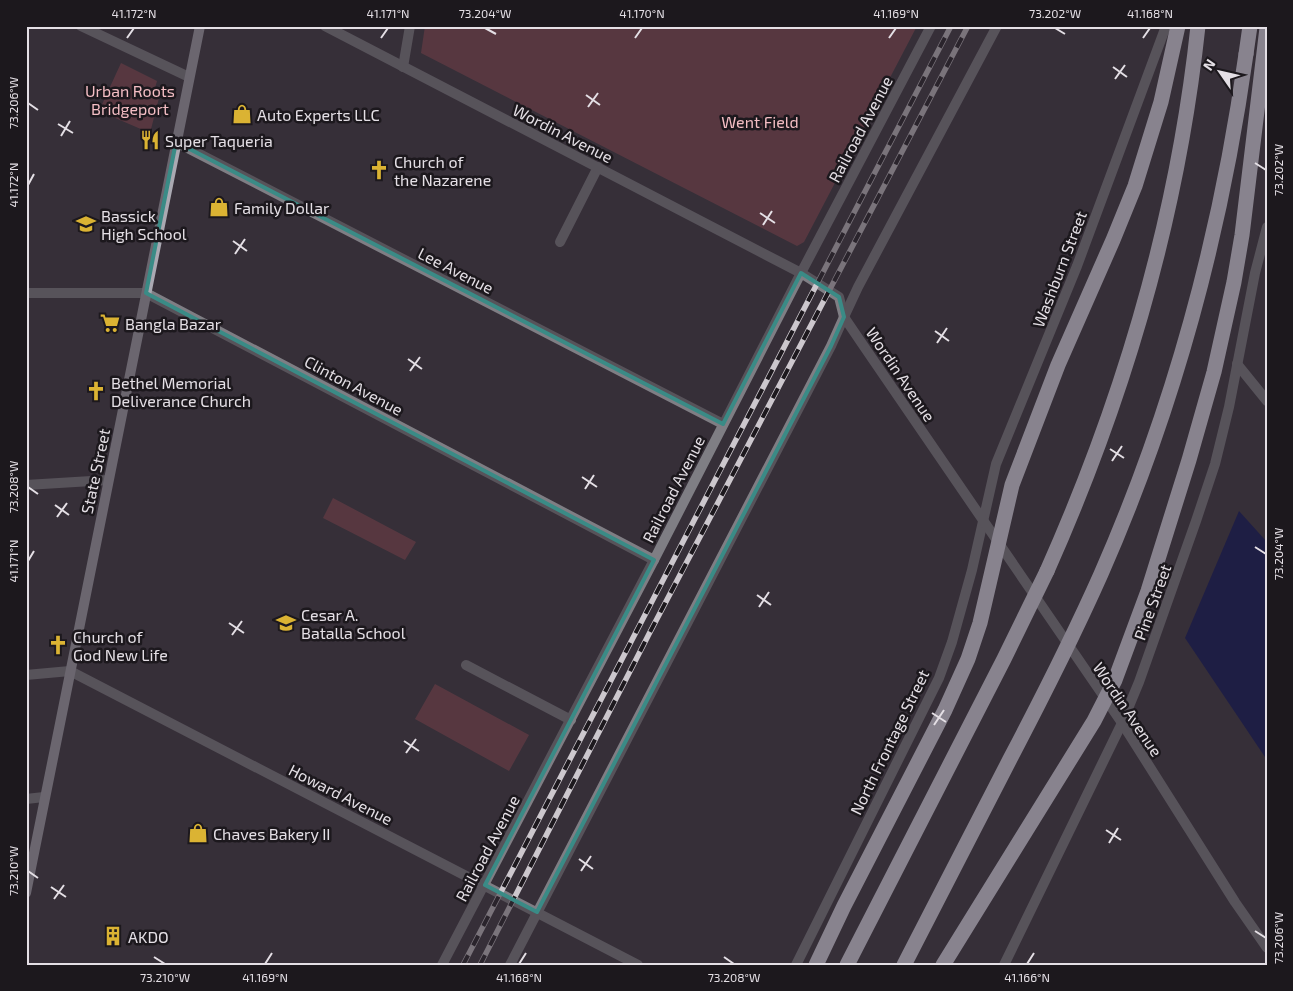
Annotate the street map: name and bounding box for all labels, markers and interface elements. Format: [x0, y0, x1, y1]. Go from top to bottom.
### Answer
text: 41.172°N [112, 6, 156, 20]
text: 41.171°N [367, 6, 409, 20]
text: 73.204°W [459, 6, 511, 20]
text: 41.170°N [619, 6, 665, 20]
text: 41.169°N [873, 6, 919, 20]
text: 73.202°W [1029, 6, 1081, 20]
text: 41.168°N [1127, 6, 1173, 20]
north arrow [1196, 48, 1246, 98]
text: N [1199, 56, 1219, 73]
street label: Railroad Avenue [824, 73, 896, 185]
text: 73.206°W [6, 77, 20, 129]
park label: Urban Roots Bridgeport [85, 81, 175, 118]
street label: Wordin Avenue [510, 100, 616, 166]
shop icon: Auto Experts LLC [231, 103, 253, 125]
place label: Auto Experts LLC [257, 105, 380, 124]
park label: Went Field [721, 112, 799, 131]
restaurant icon: Super Taqueria [139, 129, 161, 151]
place label: Super Taqueria [165, 131, 273, 150]
text: 73.202°W [1271, 144, 1285, 196]
place label: Church of the Nazarene [394, 152, 491, 189]
church icon: Church of the Nazarene [368, 159, 390, 181]
text: 41.172°N [6, 163, 20, 207]
shop icon: Family Dollar [208, 196, 230, 218]
place label: Family Dollar [234, 198, 330, 217]
place label: Bassick High School [101, 206, 187, 243]
street label: Washburn Street [1028, 208, 1090, 330]
school or university icon: Bassick High School [75, 213, 97, 235]
street label: Lee Avenue [415, 243, 497, 297]
supermarket icon: Bangla Bazar [99, 312, 121, 334]
place label: Bangla Bazar [125, 314, 222, 333]
street label: Wordin Avenue [863, 323, 939, 425]
street label: Clinton Avenue [302, 351, 406, 419]
place label: Bethel Memorial Deliverance Church [111, 373, 251, 410]
church icon: Bethel Memorial Deliverance Church [85, 380, 107, 402]
street label: State Street [77, 427, 113, 515]
street label: Railroad Avenue [638, 432, 708, 546]
text: 73.208°W [6, 461, 20, 513]
text: 73.204°W [1271, 528, 1285, 580]
text: 41.171°N [6, 540, 20, 582]
street label: Pine Street [1130, 561, 1174, 643]
place label: Cesar A. Batalla School [301, 605, 406, 642]
school or university icon: Cesar A. Batalla School [275, 612, 297, 634]
place label: Church of God New Life [73, 627, 168, 664]
church icon: Church of God New Life [47, 634, 69, 656]
street label: Wordin Avenue [1090, 658, 1166, 760]
street label: North Frontage Street [846, 666, 932, 818]
street label: Howard Avenue [286, 760, 396, 828]
street label: Railroad Avenue [451, 792, 523, 904]
shop icon: Chaves Bakery II [187, 822, 209, 844]
place label: Chaves Bakery II [213, 824, 331, 843]
text: 73.210°W [6, 846, 20, 896]
text: 73.206°W [1271, 912, 1285, 964]
building icon: AKDO [102, 925, 124, 947]
place label: AKDO [128, 927, 169, 946]
text: 73.210°W [140, 970, 190, 984]
text: 41.169°N [242, 970, 288, 984]
text: 41.168°N [496, 970, 542, 984]
text: 73.208°W [708, 970, 760, 984]
text: 41.166°N [1004, 970, 1050, 984]

